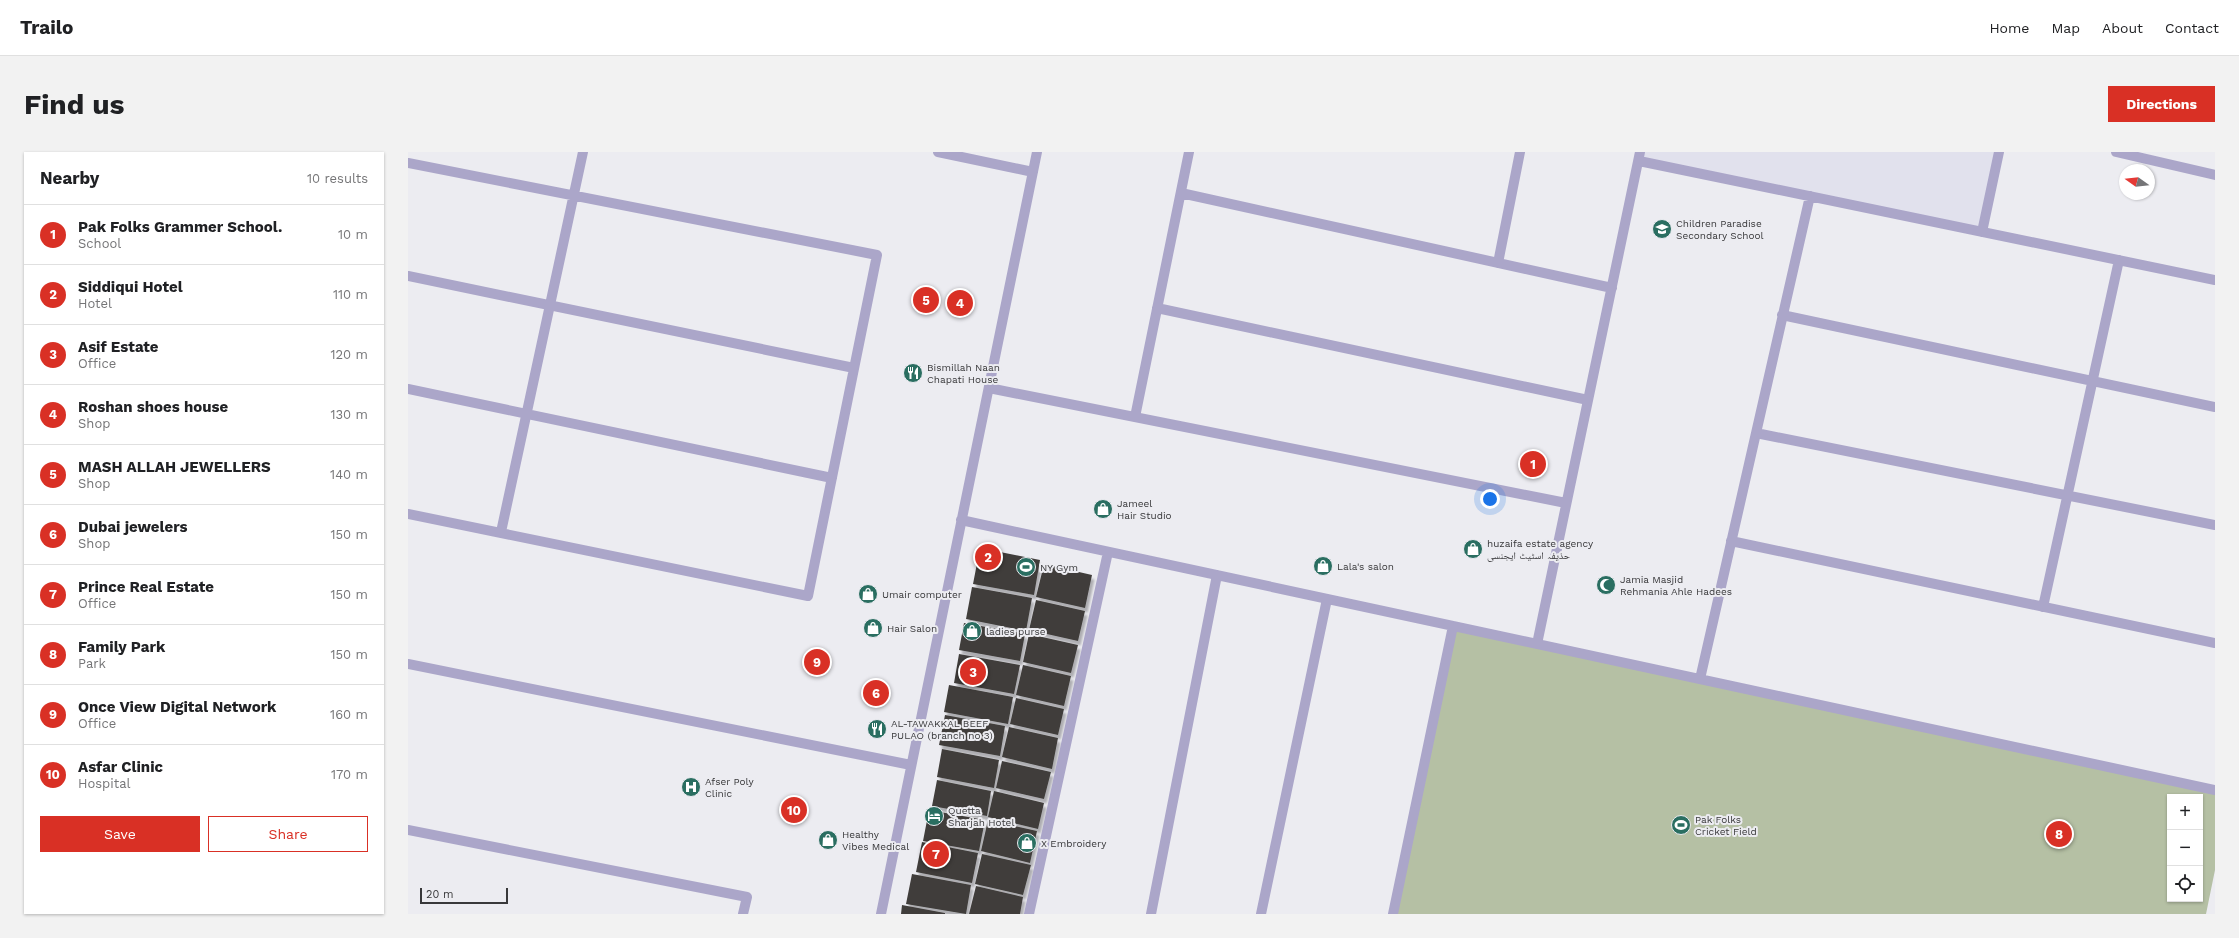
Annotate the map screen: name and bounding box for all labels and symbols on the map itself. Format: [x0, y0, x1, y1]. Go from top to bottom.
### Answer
north arrow [2119, 164, 2155, 200]
school or university icon: Children Paradise Secondary School [1651, 218, 1673, 240]
place label: Children Paradise Secondary School [1676, 218, 1764, 241]
pin: 5 [913, 285, 939, 315]
pin: 4 [947, 288, 973, 318]
restaurant icon: Bismillah Naan Chapati House [902, 362, 924, 384]
place label: Bismillah Naan Chapati House [927, 362, 1000, 385]
pin: 1 [1520, 449, 1546, 479]
your location [1480, 489, 1500, 509]
shop icon: Jameel Hair Studio [1092, 498, 1114, 520]
place label: Jameel Hair Studio [1117, 498, 1172, 521]
shop icon: huzaifa estate agency حذیفہ اسٹیٹ ایجنسی [1462, 538, 1484, 560]
place label: huzaifa estate agency حذیفہ اسٹیٹ ایجنسی [1487, 538, 1594, 562]
pin: 2 [975, 542, 1001, 572]
shop icon: Lala's salon [1312, 555, 1334, 577]
sports icon: NY Gym [1015, 556, 1037, 578]
place label: Lala's salon [1337, 561, 1394, 572]
place label: NY Gym [1040, 562, 1078, 573]
mosque icon: Jamia Masjid Rehmania Ahle Hadees [1595, 574, 1617, 596]
place label: Jamia Masjid Rehmania Ahle Hadees [1620, 574, 1732, 597]
shop icon: Umair computer [857, 583, 879, 605]
place label: Umair computer [882, 589, 962, 600]
shop icon: Hair Salon [862, 617, 884, 639]
shop icon: ladies purse [961, 620, 983, 642]
place label: Hair Salon [887, 623, 937, 634]
place label: ladies purse [986, 626, 1046, 637]
pin: 9 [804, 647, 830, 677]
pin: 3 [960, 657, 986, 687]
pin: 6 [863, 678, 889, 708]
restaurant icon: AL-TAWAKKAL BEEF PULAO (branch no 3) [866, 718, 888, 740]
place label: AL-TAWAKKAL BEEF PULAO (branch no 3) [891, 718, 993, 741]
hospital icon: Afser Poly Clinic [680, 776, 702, 798]
place label: Afser Poly Clinic [705, 776, 754, 799]
pin: 10 [781, 795, 807, 825]
hotel icon: Quetta Sharjah Hotel [923, 805, 945, 827]
place label: Quetta Sharjah Hotel [948, 805, 1014, 828]
sports icon: Pak Folks Cricket Field [1670, 814, 1692, 836]
place label: Pak Folks Cricket Field [1695, 814, 1757, 837]
pin: 8 [2046, 819, 2072, 849]
shop icon: Healthy Vibes Medical [817, 829, 839, 851]
place label: Healthy Vibes Medical [842, 829, 909, 852]
shop icon: X Embroidery [1016, 832, 1038, 854]
place label: X Embroidery [1041, 838, 1107, 849]
pin: 7 [923, 839, 949, 869]
scale bar [420, 886, 508, 905]

